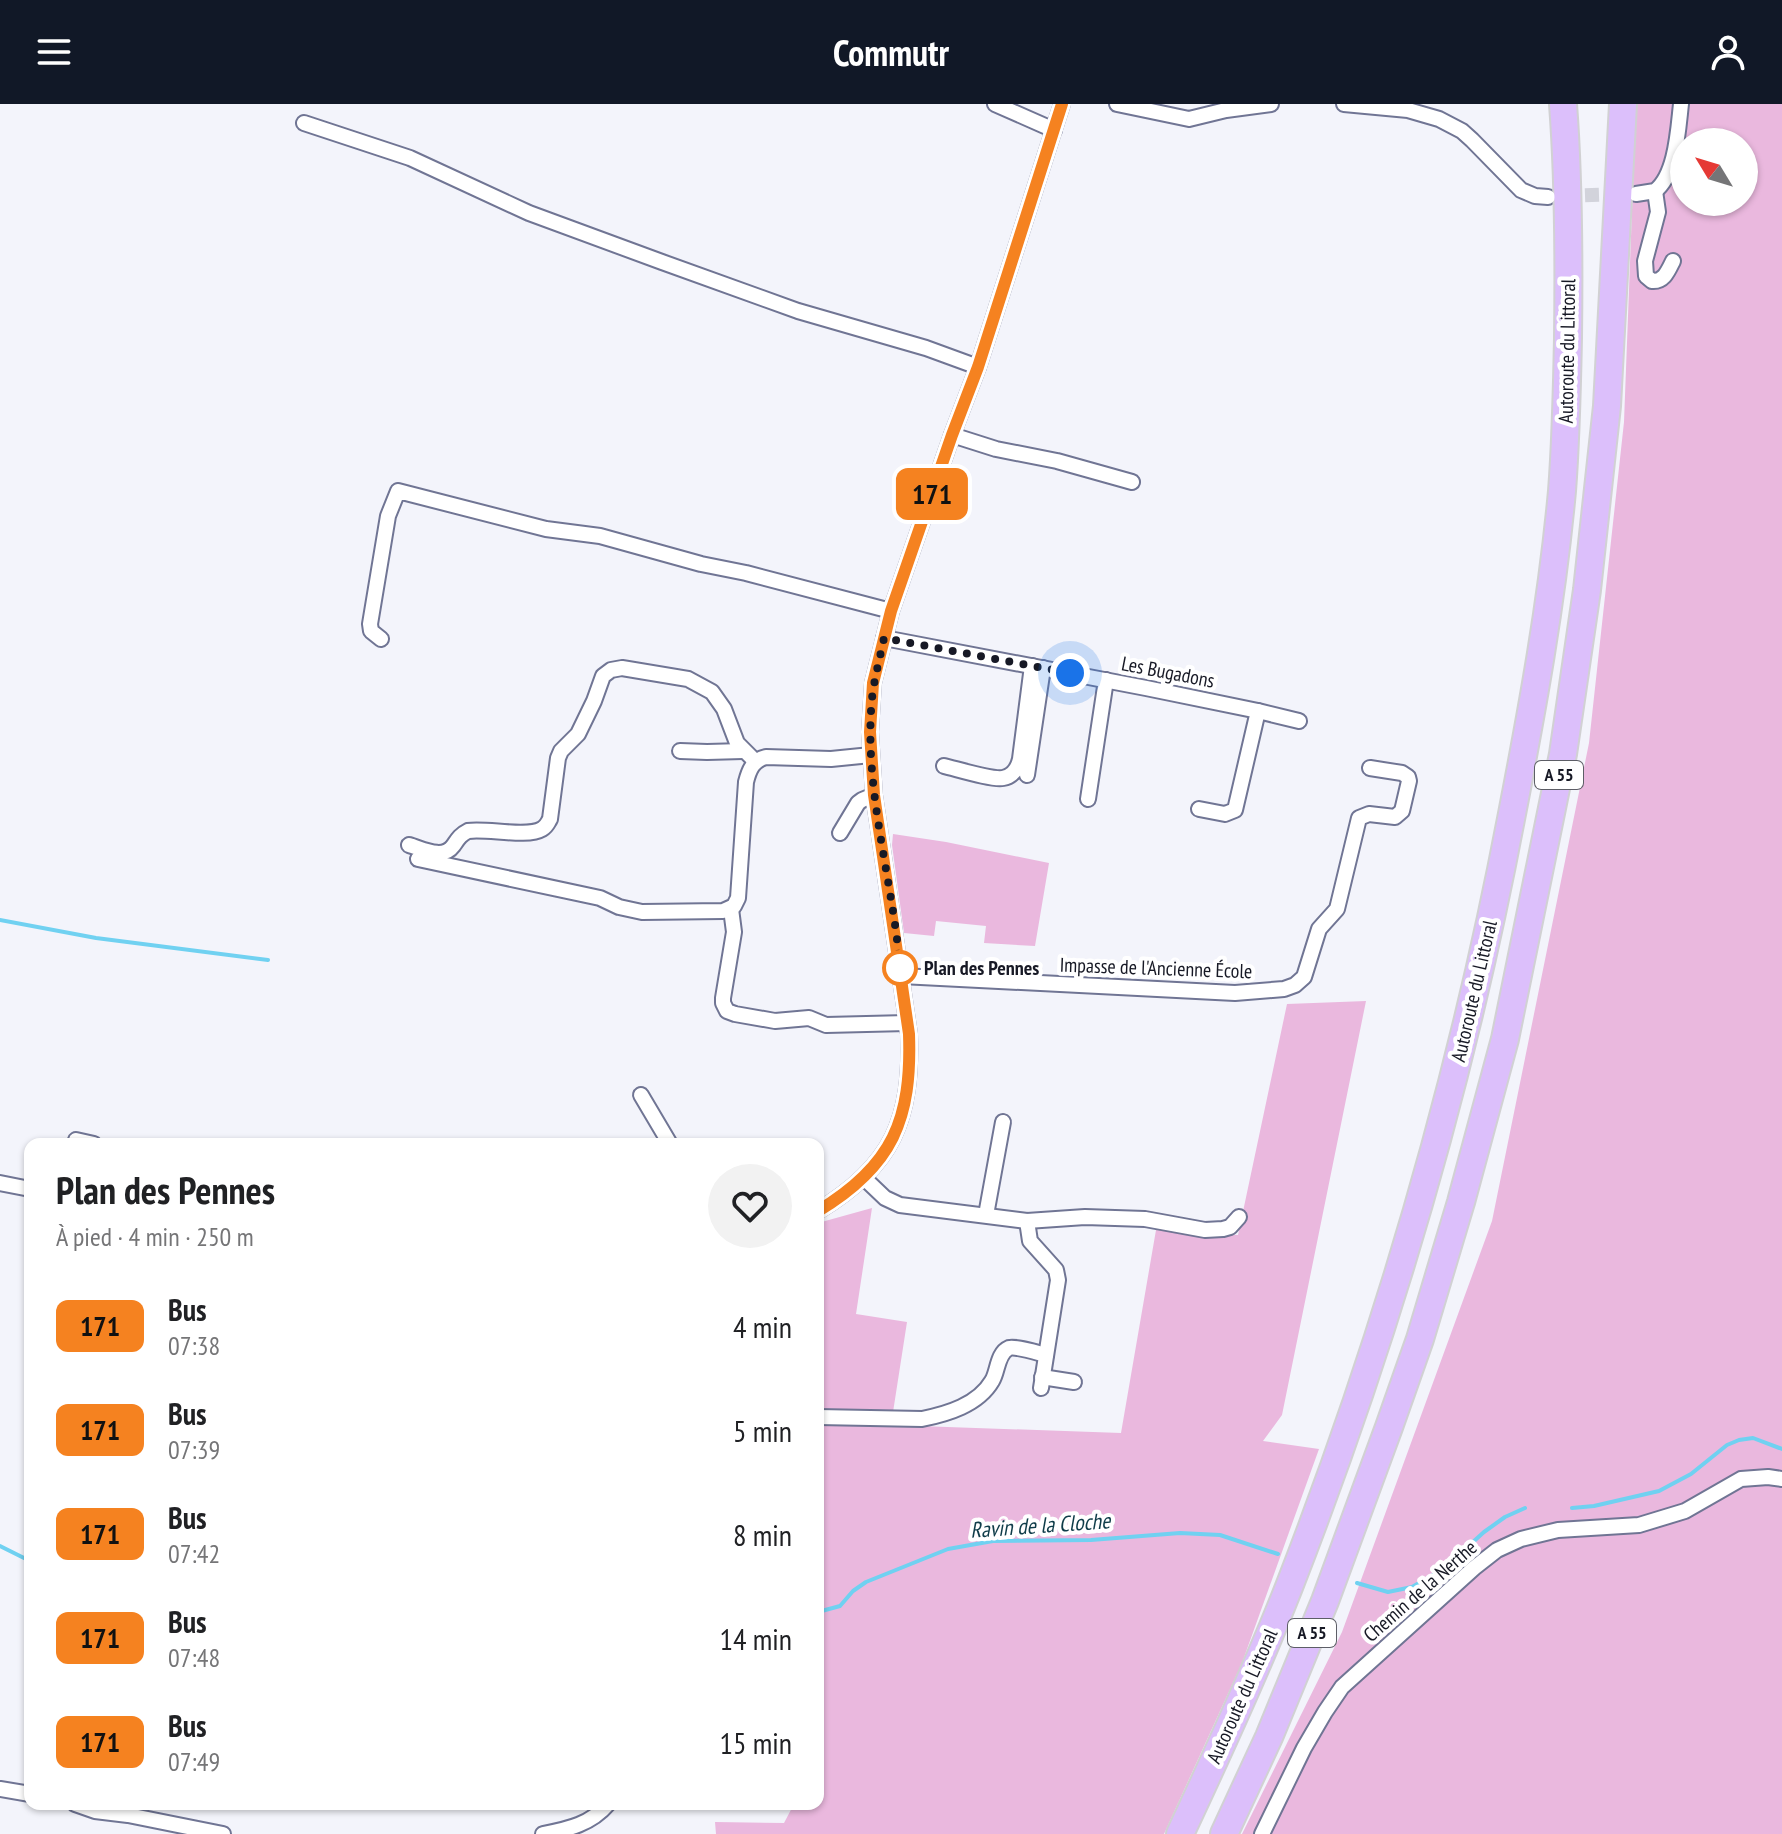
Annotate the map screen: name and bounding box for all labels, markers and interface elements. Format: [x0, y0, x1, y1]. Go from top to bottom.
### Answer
text: Commutr [833, 29, 949, 76]
icon: menu [32, 30, 76, 74]
icon: person [1706, 30, 1750, 74]
north arrow [1670, 128, 1758, 216]
map controls [1670, 128, 1758, 216]
street label: Autoroute du Littoral [1553, 278, 1581, 424]
line badge: 171 [886, 468, 978, 520]
text: 171 [912, 475, 952, 512]
street label: Les Bugadons [1119, 650, 1217, 694]
your location [1050, 653, 1090, 693]
road number: A 55 [1535, 761, 1583, 789]
street label: Autoroute du Littoral [1445, 917, 1503, 1064]
marker: Plan des Pennes [883, 951, 917, 985]
street label: Impasse de l'Ancienne École [1059, 952, 1253, 984]
place label: Plan des Pennes [924, 955, 1039, 981]
button: heart [708, 1164, 792, 1248]
text: Plan des Pennes [56, 1165, 275, 1214]
text: À pied · 4 min · 250 m [56, 1220, 254, 1253]
text: Bus [168, 1290, 207, 1329]
text: 171 [80, 1307, 120, 1344]
text: 4 min [733, 1307, 792, 1346]
text: 07:38 [168, 1329, 220, 1362]
text: Bus [168, 1394, 207, 1433]
text: 171 [80, 1411, 120, 1448]
text: 5 min [733, 1411, 792, 1450]
text: 07:39 [168, 1433, 220, 1466]
text: Bus [168, 1498, 207, 1537]
water label: Ravin de la Cloche [969, 1506, 1113, 1544]
text: 171 [80, 1515, 120, 1552]
text: 8 min [733, 1515, 792, 1554]
street label: Chemin de la Nerthe [1358, 1535, 1482, 1647]
text: 07:42 [168, 1537, 220, 1570]
text: Bus [168, 1602, 207, 1641]
text: 171 [80, 1619, 120, 1656]
text: 14 min [719, 1619, 792, 1658]
road number: A 55 [1288, 1619, 1336, 1647]
street label: Autoroute du Littoral [1201, 1624, 1283, 1767]
text: 07:48 [168, 1641, 220, 1674]
text: Bus [168, 1706, 207, 1745]
text: 171 [80, 1723, 120, 1760]
text: 15 min [719, 1723, 792, 1762]
text: 07:49 [168, 1745, 220, 1778]

